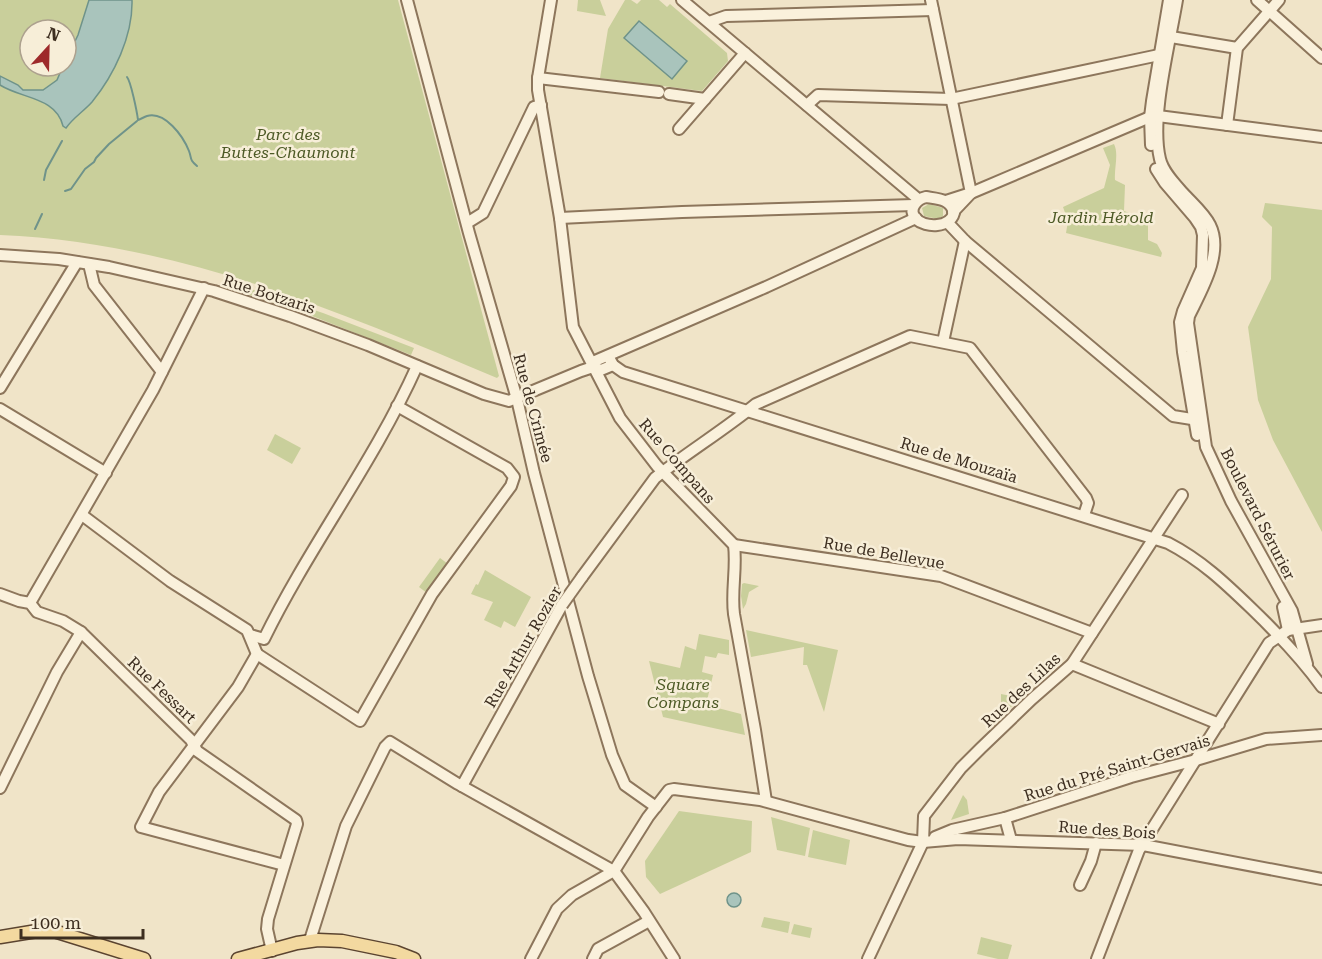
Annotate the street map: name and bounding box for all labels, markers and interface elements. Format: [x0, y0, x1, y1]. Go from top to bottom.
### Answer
north arrow [18, 18, 78, 78]
text: N [44, 23, 63, 46]
park label: Parc des Buttes-Chaumont [220, 125, 355, 162]
park label: Jardin Hérold [1047, 208, 1154, 227]
street label: Rue Botzaris [220, 270, 318, 318]
street label: Rue de Crimée [509, 351, 557, 465]
street label: Rue Compans [635, 415, 719, 508]
street label: Rue de Mouzaïa [898, 433, 1020, 487]
street label: Boulevard Sérurier [1217, 445, 1300, 583]
street label: Rue de Bellevue [822, 533, 946, 573]
street label: Rue Arthur Rozier [481, 583, 566, 711]
street label: Rue des Lilas [978, 649, 1065, 731]
street label: Rue Fessart [124, 653, 200, 727]
park label: Square Compans [647, 675, 719, 712]
street label: Rue du Pré Saint-Gervais [1022, 731, 1213, 805]
street label: Rue des Bois [1058, 817, 1157, 843]
scale bar [21, 902, 142, 940]
text: 100 m [30, 912, 81, 933]

